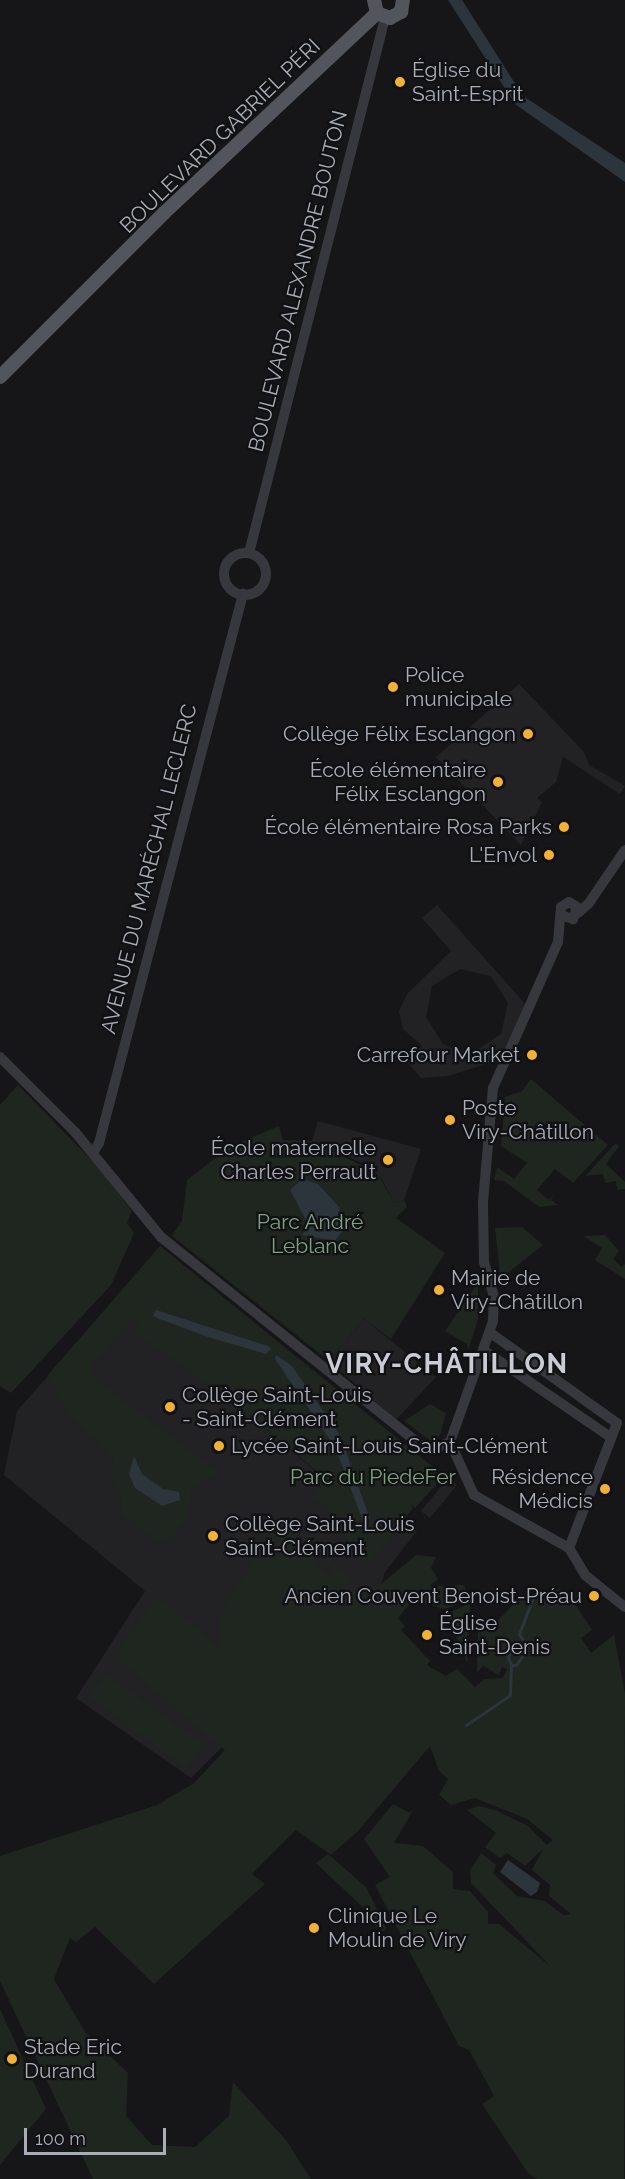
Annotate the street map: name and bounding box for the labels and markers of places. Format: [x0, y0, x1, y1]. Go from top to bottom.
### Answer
place label: Église du Saint-Esprit [412, 57, 524, 107]
marker: Église du Saint-Esprit [393, 75, 407, 89]
place label: Police municipale [405, 662, 512, 712]
marker: Police municipale [386, 680, 400, 694]
place label: Collège Félix Esclangon [283, 721, 516, 747]
marker: Collège Félix Esclangon [521, 727, 535, 741]
place label: École élémentaire Félix Esclangon [310, 757, 486, 807]
marker: École élémentaire Félix Esclangon [491, 775, 505, 789]
place label: École élémentaire Rosa Parks [264, 814, 552, 840]
marker: École élémentaire Rosa Parks [557, 820, 571, 834]
place label: L'Envol [469, 842, 537, 868]
marker: L'Envol [542, 848, 556, 862]
place label: Carrefour Market [356, 1042, 520, 1068]
marker: Carrefour Market [525, 1048, 539, 1062]
place label: Poste Viry-Châtillon [462, 1095, 594, 1145]
marker: Poste Viry-Châtillon [443, 1113, 457, 1127]
place label: École maternelle Charles Perrault [211, 1135, 376, 1185]
marker: École maternelle Charles Perrault [381, 1153, 395, 1167]
place label: Mairie de Viry-Châtillon [451, 1265, 583, 1315]
marker: Mairie de Viry-Châtillon [432, 1283, 446, 1297]
place label: Collège Saint-Louis - Saint-Clément [182, 1382, 372, 1432]
marker: Collège Saint-Louis - Saint-Clément [163, 1400, 177, 1414]
place label: Lycée Saint-Louis Saint-Clément [231, 1433, 548, 1459]
marker: Lycée Saint-Louis Saint-Clément [212, 1439, 226, 1453]
place label: Résidence Médicis [491, 1464, 593, 1514]
marker: Résidence Médicis [598, 1482, 612, 1496]
place label: Collège Saint-Louis Saint-Clément [225, 1511, 415, 1561]
marker: Collège Saint-Louis Saint-Clément [206, 1529, 220, 1543]
place label: Ancien Couvent Benoist-Préau [285, 1583, 582, 1609]
marker: Ancien Couvent Benoist-Préau [587, 1589, 601, 1603]
place label: Église Saint-Denis [439, 1610, 550, 1660]
marker: Église Saint-Denis [420, 1628, 434, 1642]
place label: Clinique Le Moulin de Viry [328, 1903, 467, 1953]
marker: Clinique Le Moulin de Viry [305, 1919, 323, 1937]
place label: Stade Eric Durand [24, 2034, 122, 2084]
marker: Stade Eric Durand [5, 2052, 19, 2066]

